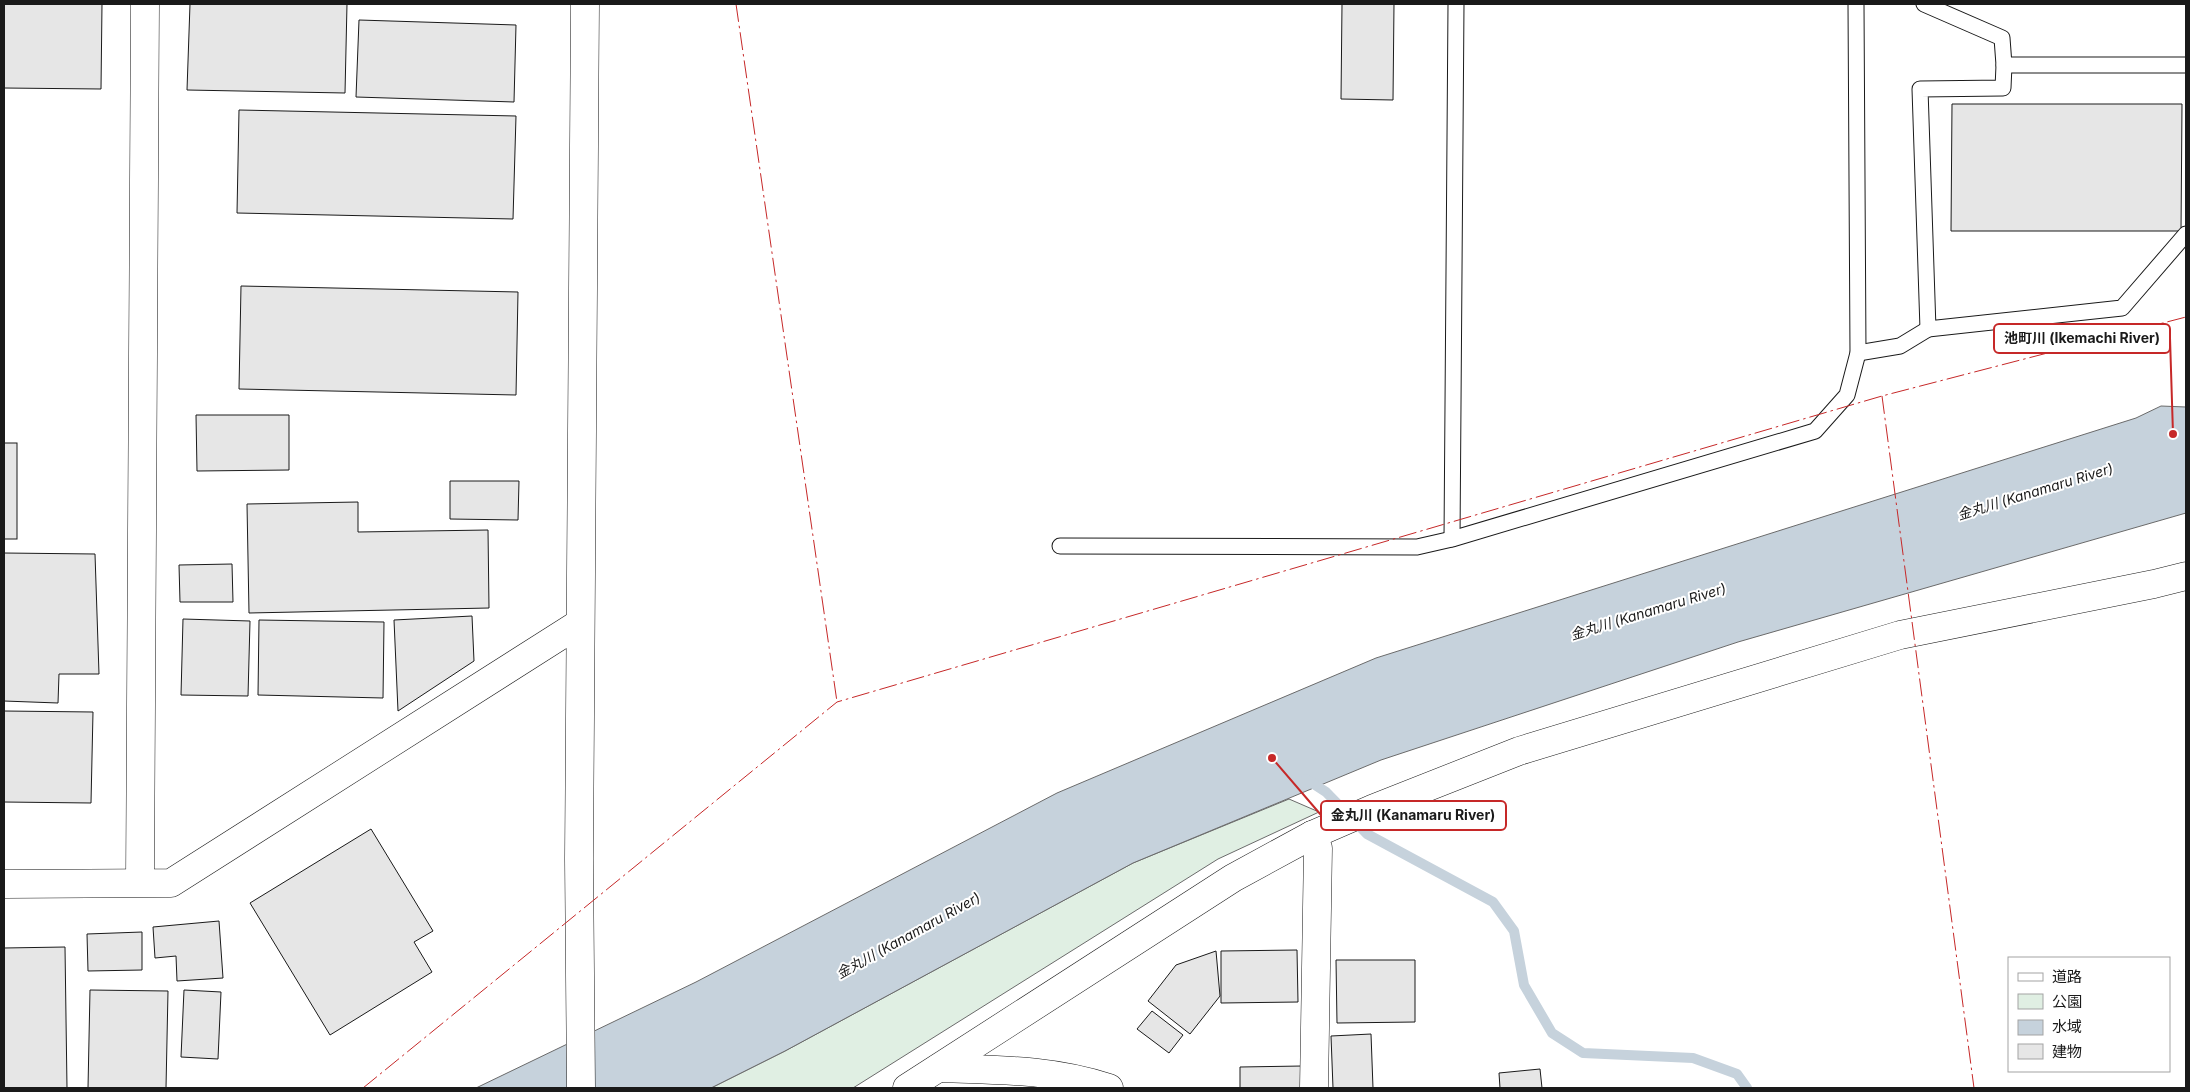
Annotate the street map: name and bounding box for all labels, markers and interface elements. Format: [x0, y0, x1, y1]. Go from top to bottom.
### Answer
callout: 池町川 (Ikemachi River) [1994, 324, 2170, 353]
text: 池町川 (Ikemachi River) [2004, 329, 2160, 346]
water label: 金丸川 (Kanamaru River) [1955, 459, 2115, 523]
water label: 金丸川 (Kanamaru River) [1568, 579, 1728, 643]
callout: 金丸川 (Kanamaru River) [1321, 801, 1506, 830]
text: 金丸川 (Kanamaru River) [1331, 806, 1495, 823]
water label: 金丸川 (Kanamaru River) [833, 888, 983, 982]
legend [2008, 957, 2170, 1072]
text: 道路 [2052, 967, 2082, 986]
text: 公園 [2052, 992, 2082, 1011]
text: 水域 [2052, 1017, 2082, 1036]
text: 建物 [2052, 1042, 2082, 1061]

